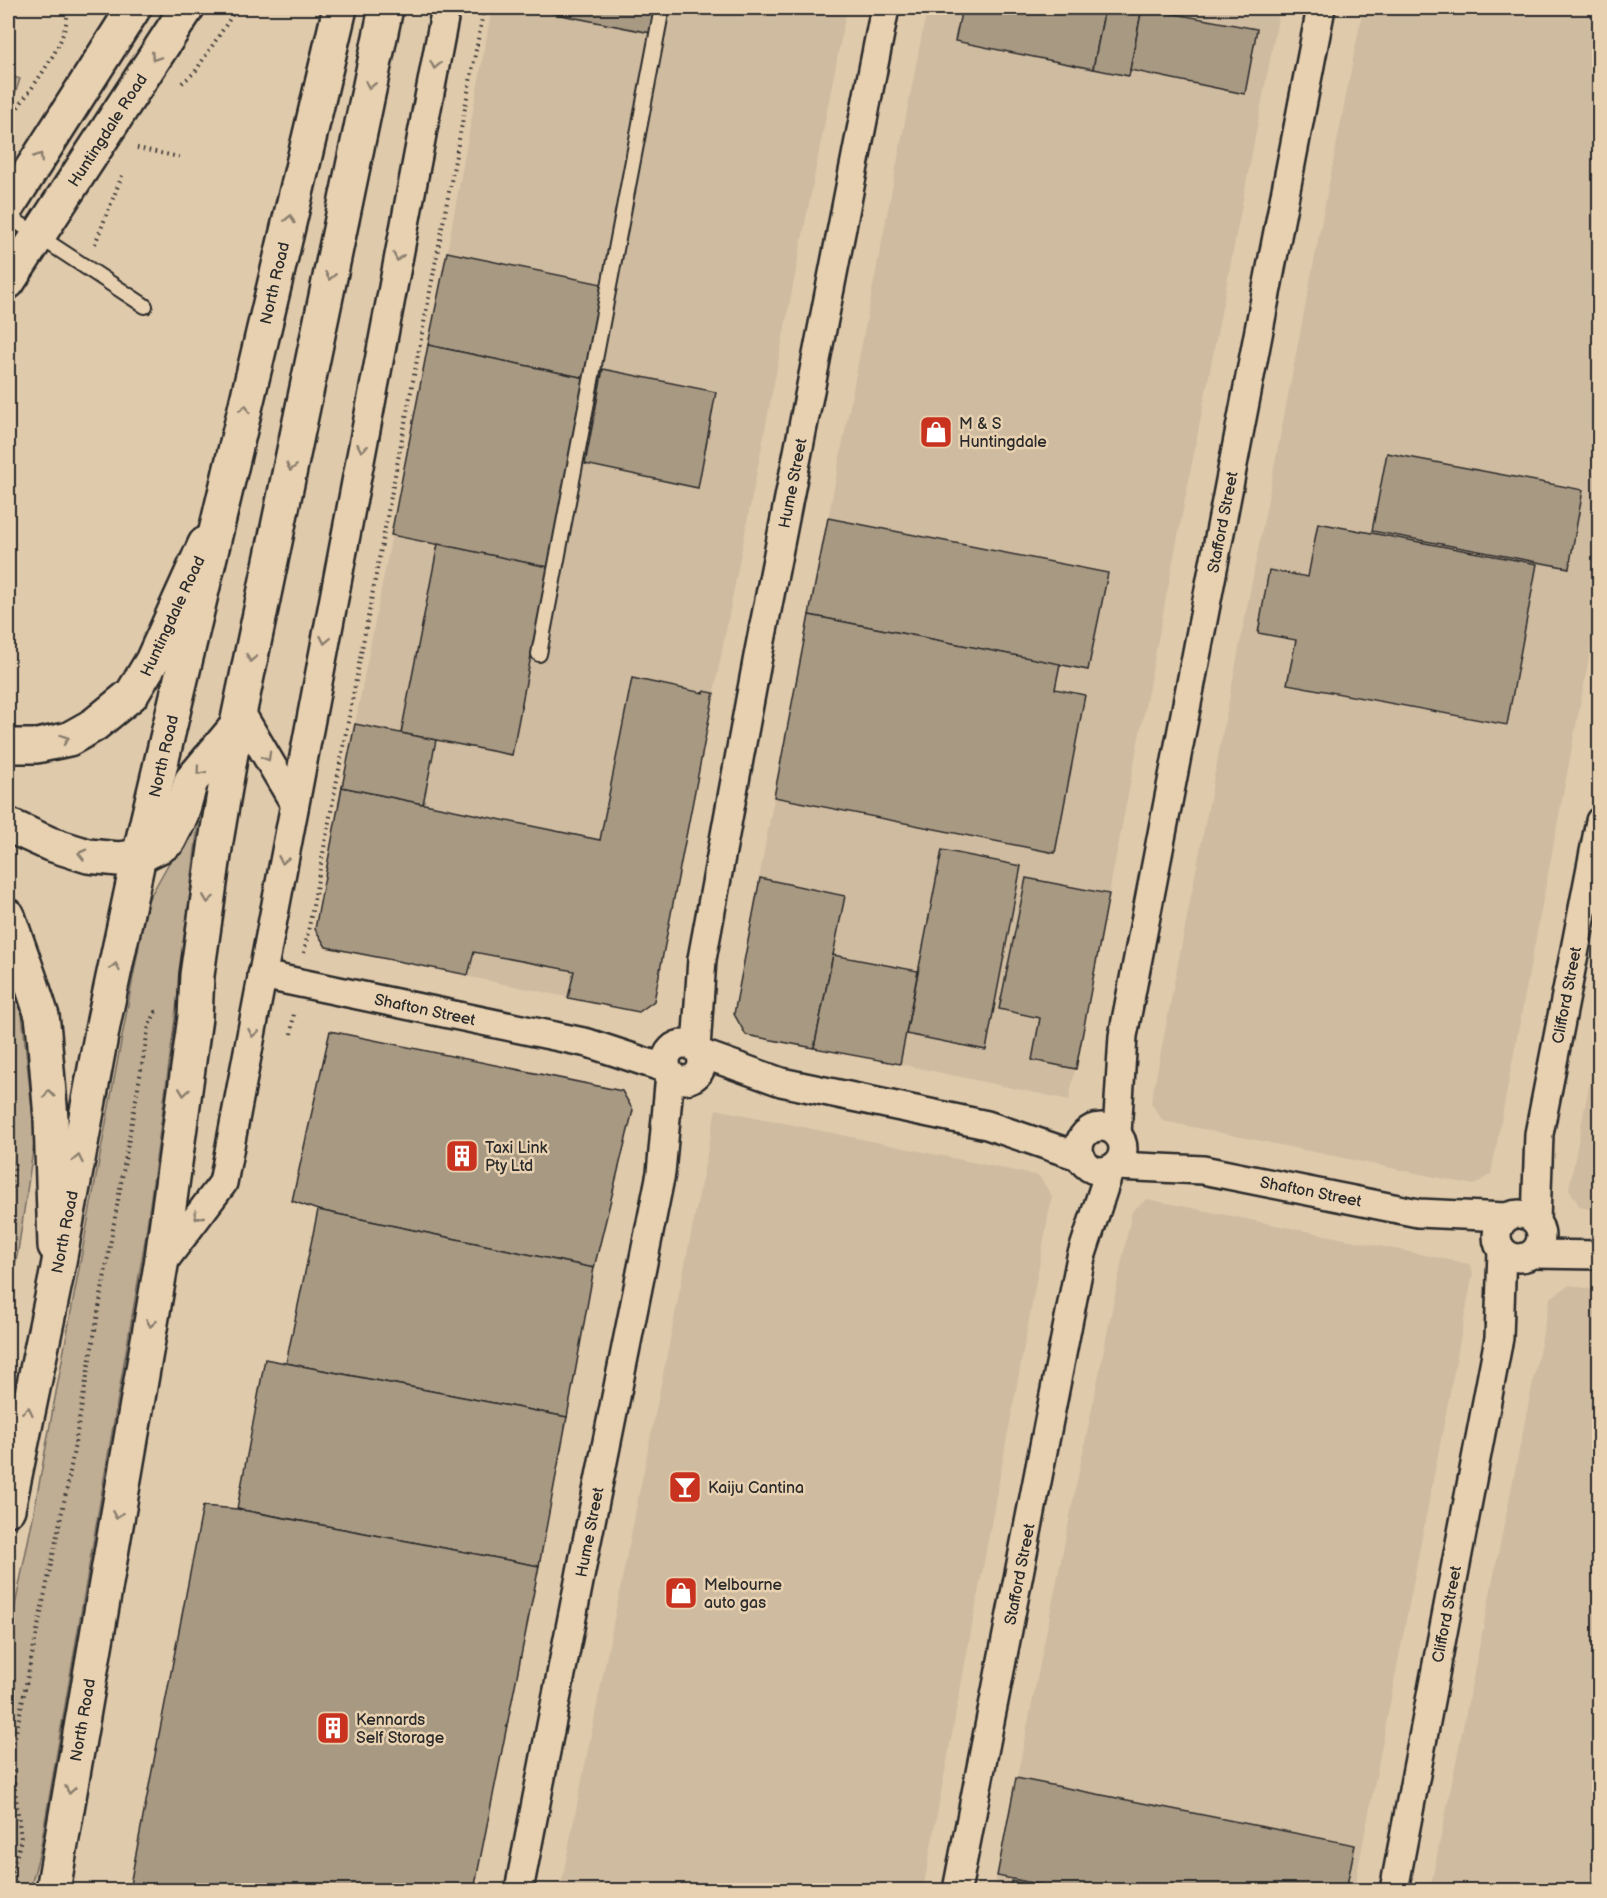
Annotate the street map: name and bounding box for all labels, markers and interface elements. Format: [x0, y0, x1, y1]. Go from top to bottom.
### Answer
one-way arrow [151, 50, 162, 61]
one-way arrow [429, 60, 442, 70]
street label: Huntingdale Road [65, 71, 152, 191]
one-way arrow [364, 80, 377, 90]
one-way arrow [32, 153, 44, 163]
one-way arrow [282, 214, 295, 224]
street label: North Road [257, 240, 294, 326]
one-way arrow [392, 251, 405, 261]
one-way arrow [325, 271, 338, 281]
one-way arrow [237, 404, 250, 414]
shop icon: M & S Huntingdale [918, 414, 954, 450]
place label: M & S Huntingdale [959, 415, 1047, 452]
street label: Hume Street [775, 437, 812, 530]
one-way arrow [356, 443, 369, 453]
one-way arrow [285, 462, 298, 472]
street label: Stafford Street [1204, 470, 1243, 575]
street label: Huntingdale Road [137, 553, 210, 680]
one-way arrow [319, 634, 332, 644]
one-way arrow [245, 653, 258, 663]
street label: North Road [146, 713, 183, 799]
one-way arrow [59, 734, 70, 747]
one-way arrow [260, 751, 272, 761]
one-way arrow [196, 764, 207, 775]
one-way arrow [77, 848, 87, 861]
one-way arrow [277, 855, 290, 865]
one-way arrow [202, 894, 214, 903]
street label: Clifford Street [1549, 945, 1586, 1045]
one-way arrow [108, 962, 121, 972]
street label: Shafton Street [372, 990, 477, 1030]
one-way arrow [247, 1028, 259, 1037]
one-way arrow [179, 1088, 191, 1097]
one-way arrow [43, 1089, 56, 1098]
building icon: Taxi Link Pty Ltd [444, 1138, 480, 1174]
place label: Taxi Link Pty Ltd [485, 1139, 548, 1176]
one-way arrow [71, 1154, 84, 1164]
street label: Shafton Street [1258, 1173, 1363, 1212]
street label: North Road [48, 1189, 83, 1275]
one-way arrow [194, 1209, 205, 1220]
one-way arrow [145, 1318, 157, 1327]
one-way arrow [21, 1406, 34, 1416]
bar icon: Kaiju Cantina [667, 1469, 703, 1505]
place label: Kaiju Cantina [708, 1479, 804, 1498]
street label: Hume Street [572, 1486, 609, 1579]
one-way arrow [112, 1510, 124, 1519]
street label: Stafford Street [1001, 1522, 1040, 1627]
street label: Clifford Street [1429, 1564, 1466, 1664]
shop icon: Melbourne auto gas [663, 1575, 699, 1611]
place label: Melbourne auto gas [704, 1576, 783, 1613]
street label: North Road [67, 1677, 100, 1763]
building icon: Kennards Self Storage [315, 1710, 351, 1746]
place label: Kennards Self Storage [356, 1711, 445, 1748]
one-way arrow [64, 1784, 77, 1794]

